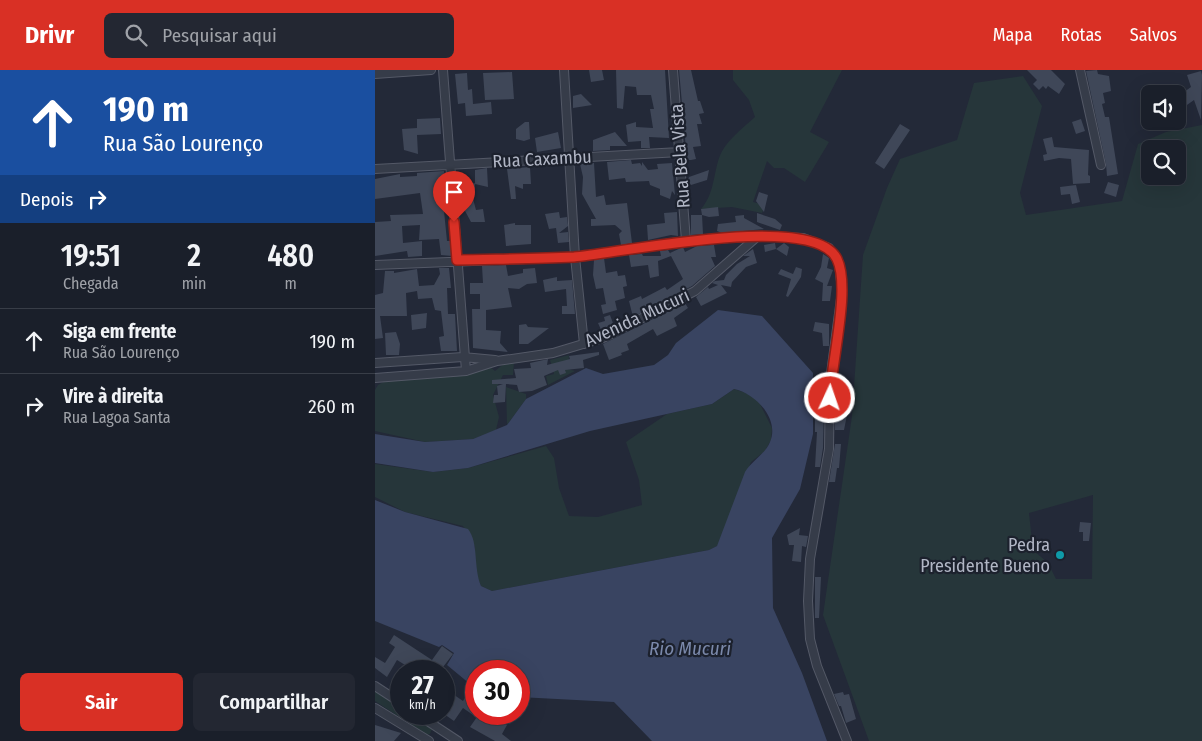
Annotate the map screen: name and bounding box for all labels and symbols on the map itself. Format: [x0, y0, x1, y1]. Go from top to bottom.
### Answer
street label: Rua Bela Vista [665, 103, 695, 209]
street label: Rua Caxambu [492, 145, 592, 173]
pin [433, 171, 475, 222]
street label: Avenida Mucuri [581, 284, 693, 352]
position arrow [803, 371, 855, 423]
place label: Pedra Presidente Bueno [920, 534, 1050, 577]
marker: Pedra Presidente Bueno [1054, 549, 1066, 561]
water label: Rio Mucuri [649, 637, 731, 660]
speed limit sign: 30 [465, 660, 530, 725]

